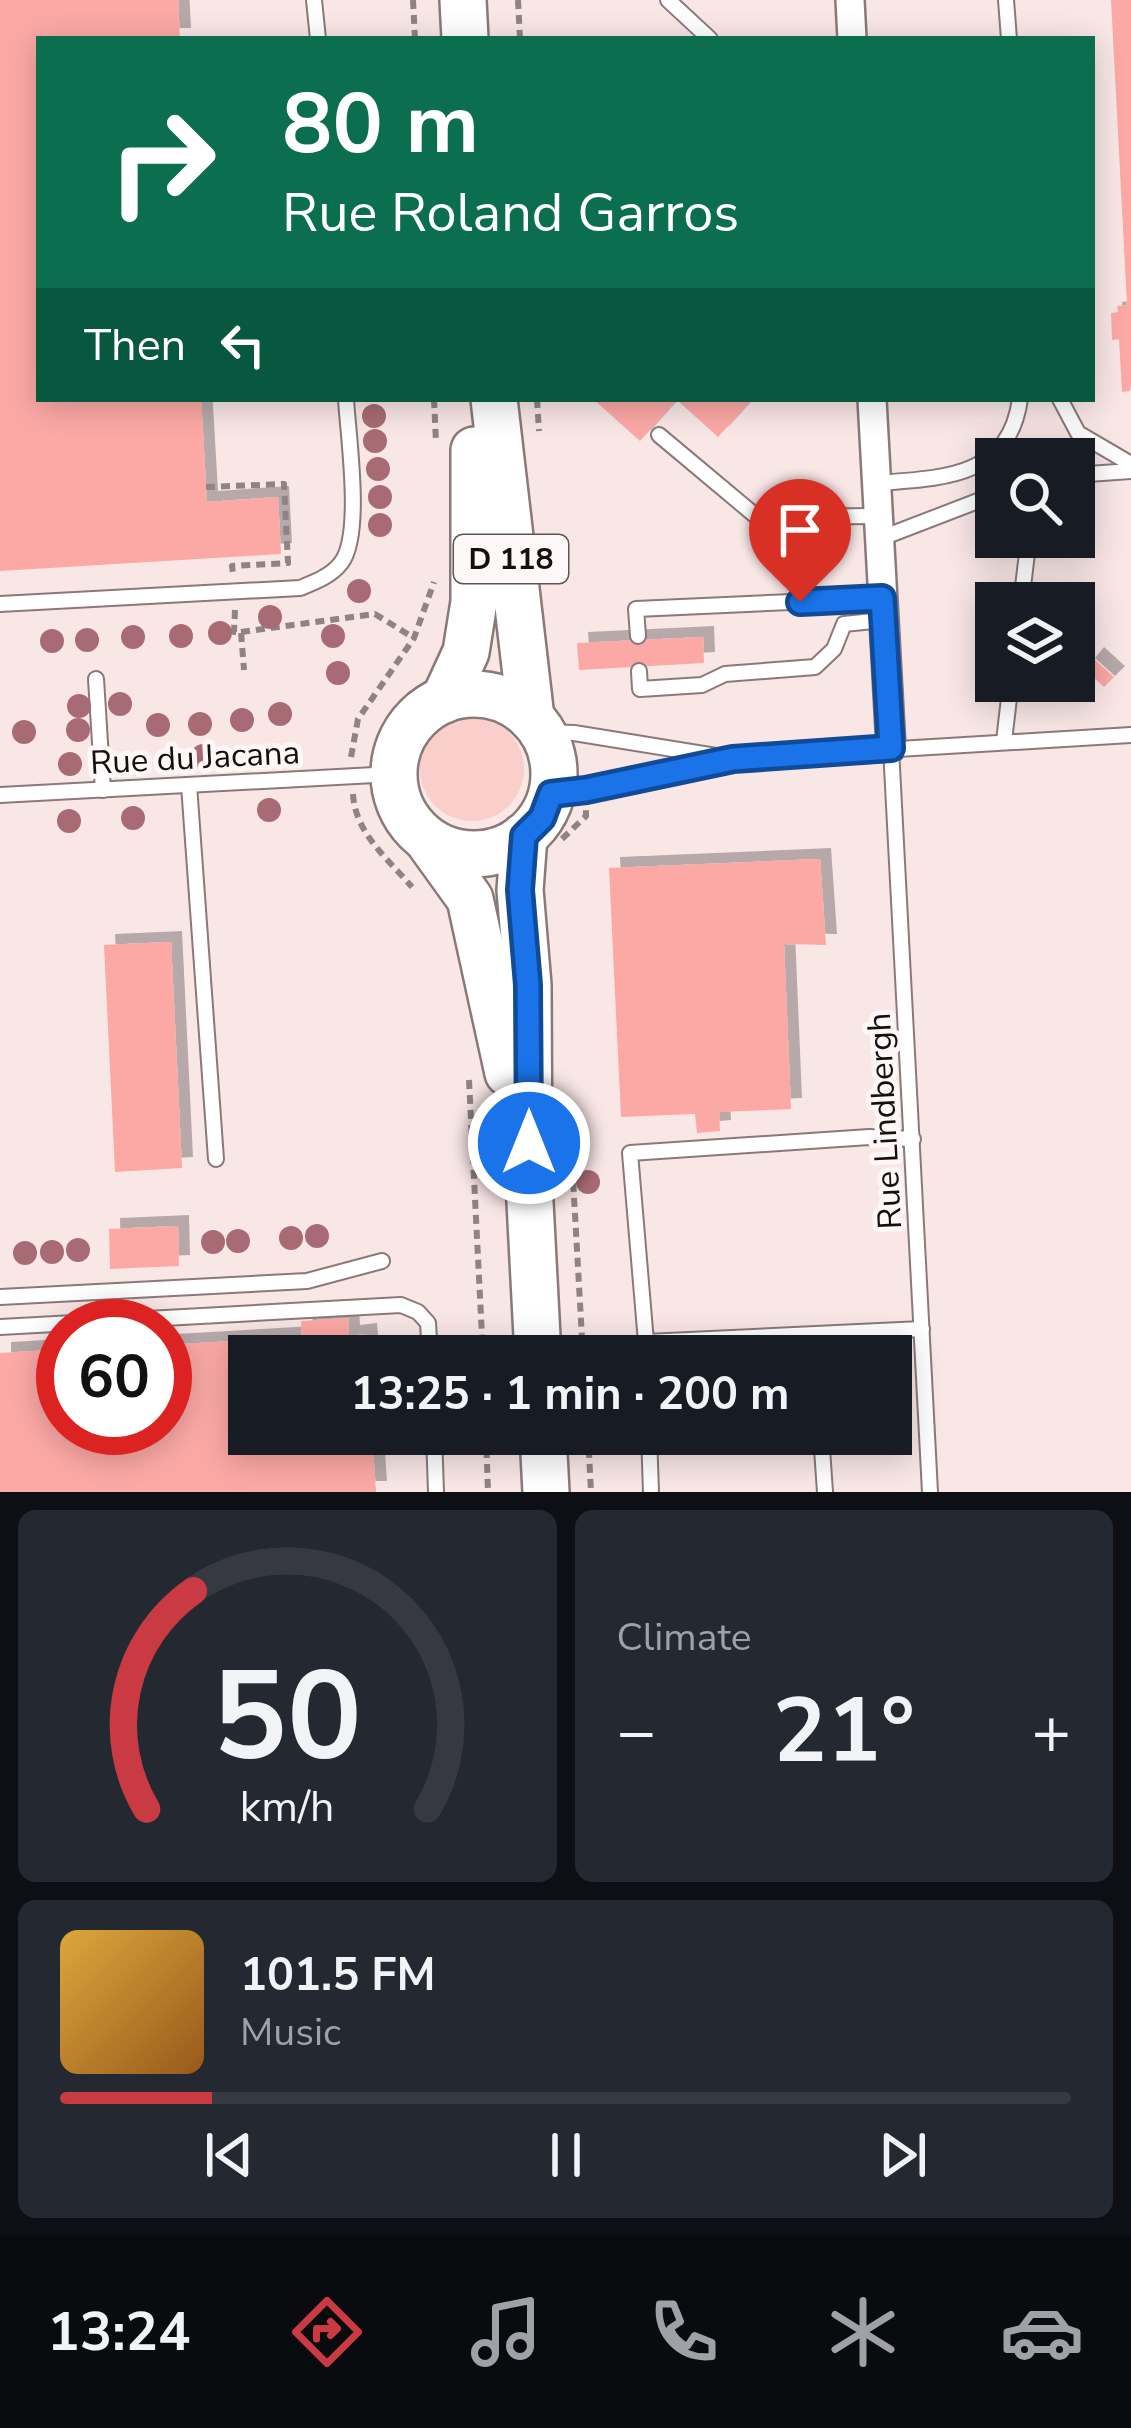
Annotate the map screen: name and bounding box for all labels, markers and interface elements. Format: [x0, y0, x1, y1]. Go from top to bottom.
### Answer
text: 80 m [282, 67, 479, 182]
icon: right [84, 84, 240, 240]
text: Rue Roland Garros [282, 176, 739, 250]
icon: left [210, 312, 276, 378]
text: Then [84, 315, 186, 376]
map controls [975, 438, 1095, 702]
button: search [975, 438, 1095, 558]
pin [749, 479, 851, 602]
icon: arrive [767, 497, 833, 563]
road number: D 118 [454, 535, 568, 583]
button: layers [975, 582, 1095, 702]
street label: Rue du Jacana [89, 730, 301, 786]
street label: Rue Lindbergh [857, 1012, 913, 1230]
position arrow [466, 1080, 592, 1206]
speed limit sign: 60 [36, 1299, 192, 1455]
text: 13:25 · 1 min · 200 m [350, 1364, 790, 1425]
text: Climate [617, 1611, 752, 1664]
text: 50 [212, 1632, 362, 1802]
text: 21° [773, 1670, 915, 1793]
text: − [617, 1687, 656, 1777]
text: + [1031, 1687, 1071, 1777]
text: km/h [240, 1778, 335, 1836]
text: 101.5 FM [240, 1945, 436, 2006]
text: Music [240, 2006, 341, 2059]
icon: previous [196, 2122, 262, 2188]
icon: pause [533, 2122, 599, 2188]
icon: next [870, 2122, 936, 2188]
icon: directions [285, 2290, 369, 2374]
icon: music [464, 2290, 548, 2374]
icon: phone [642, 2290, 726, 2374]
icon: climate [821, 2290, 905, 2374]
icon: car [1000, 2290, 1084, 2374]
text: 13:24 [47, 2295, 190, 2369]

